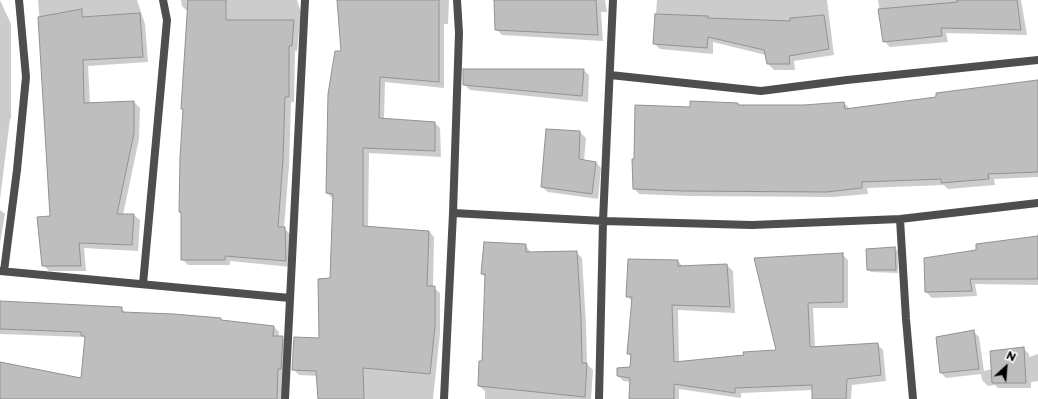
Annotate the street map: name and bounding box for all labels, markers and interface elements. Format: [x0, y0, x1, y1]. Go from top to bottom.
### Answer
north arrow [986, 347, 1026, 387]
text: N [1004, 348, 1018, 364]

